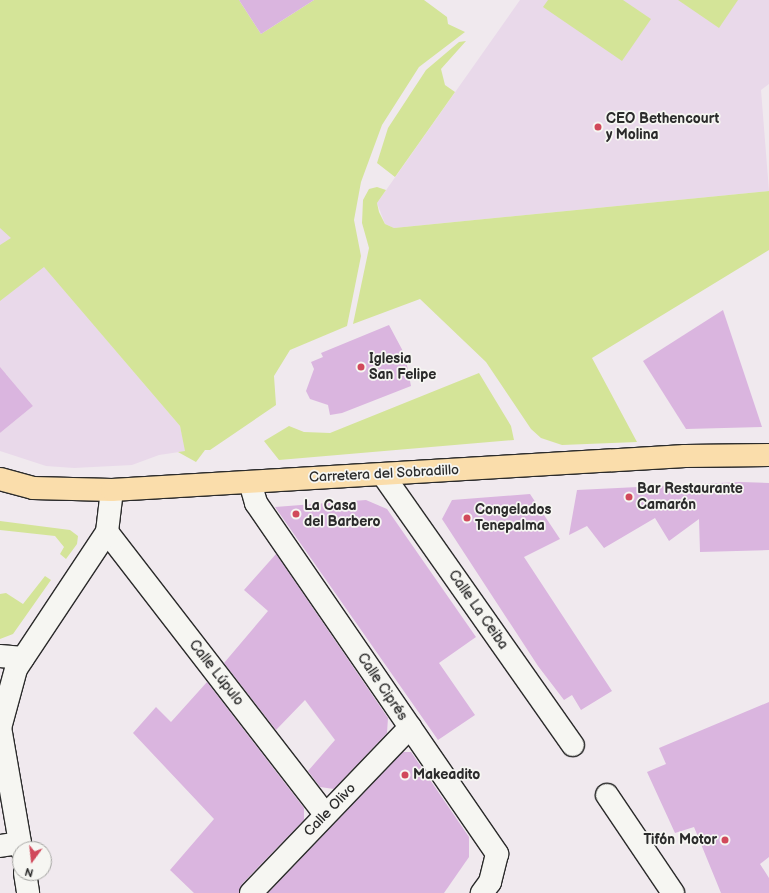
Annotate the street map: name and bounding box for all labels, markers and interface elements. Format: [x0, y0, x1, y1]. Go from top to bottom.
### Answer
place label: CEO Bethencourt y Molina [606, 111, 719, 144]
marker: CEO Bethencourt y Molina [593, 122, 603, 132]
place label: Iglesia San Felipe [369, 351, 436, 384]
marker: Iglesia San Felipe [356, 362, 366, 372]
street label: Carretera del Sobradillo [309, 462, 459, 486]
place label: Bar Restaurante Camarón [637, 481, 743, 514]
marker: Bar Restaurante Camarón [624, 492, 634, 502]
place label: La Casa del Barbero [304, 498, 381, 530]
place label: Congelados Tenepalma [475, 502, 551, 534]
marker: La Casa del Barbero [291, 509, 301, 519]
marker: Congelados Tenepalma [462, 513, 472, 523]
street label: Calle La Ceiba [445, 567, 511, 653]
street label: Calle Lúpulo [185, 637, 247, 709]
street label: Calle Ciprés [353, 650, 411, 724]
place label: Makeadito [413, 767, 480, 783]
marker: Makeadito [400, 770, 410, 780]
street label: Calle Olivo [301, 780, 359, 840]
place label: Tifón Motor [644, 832, 717, 848]
marker: Tifón Motor [720, 835, 730, 845]
north arrow [12, 841, 52, 881]
text: N [23, 865, 35, 879]

